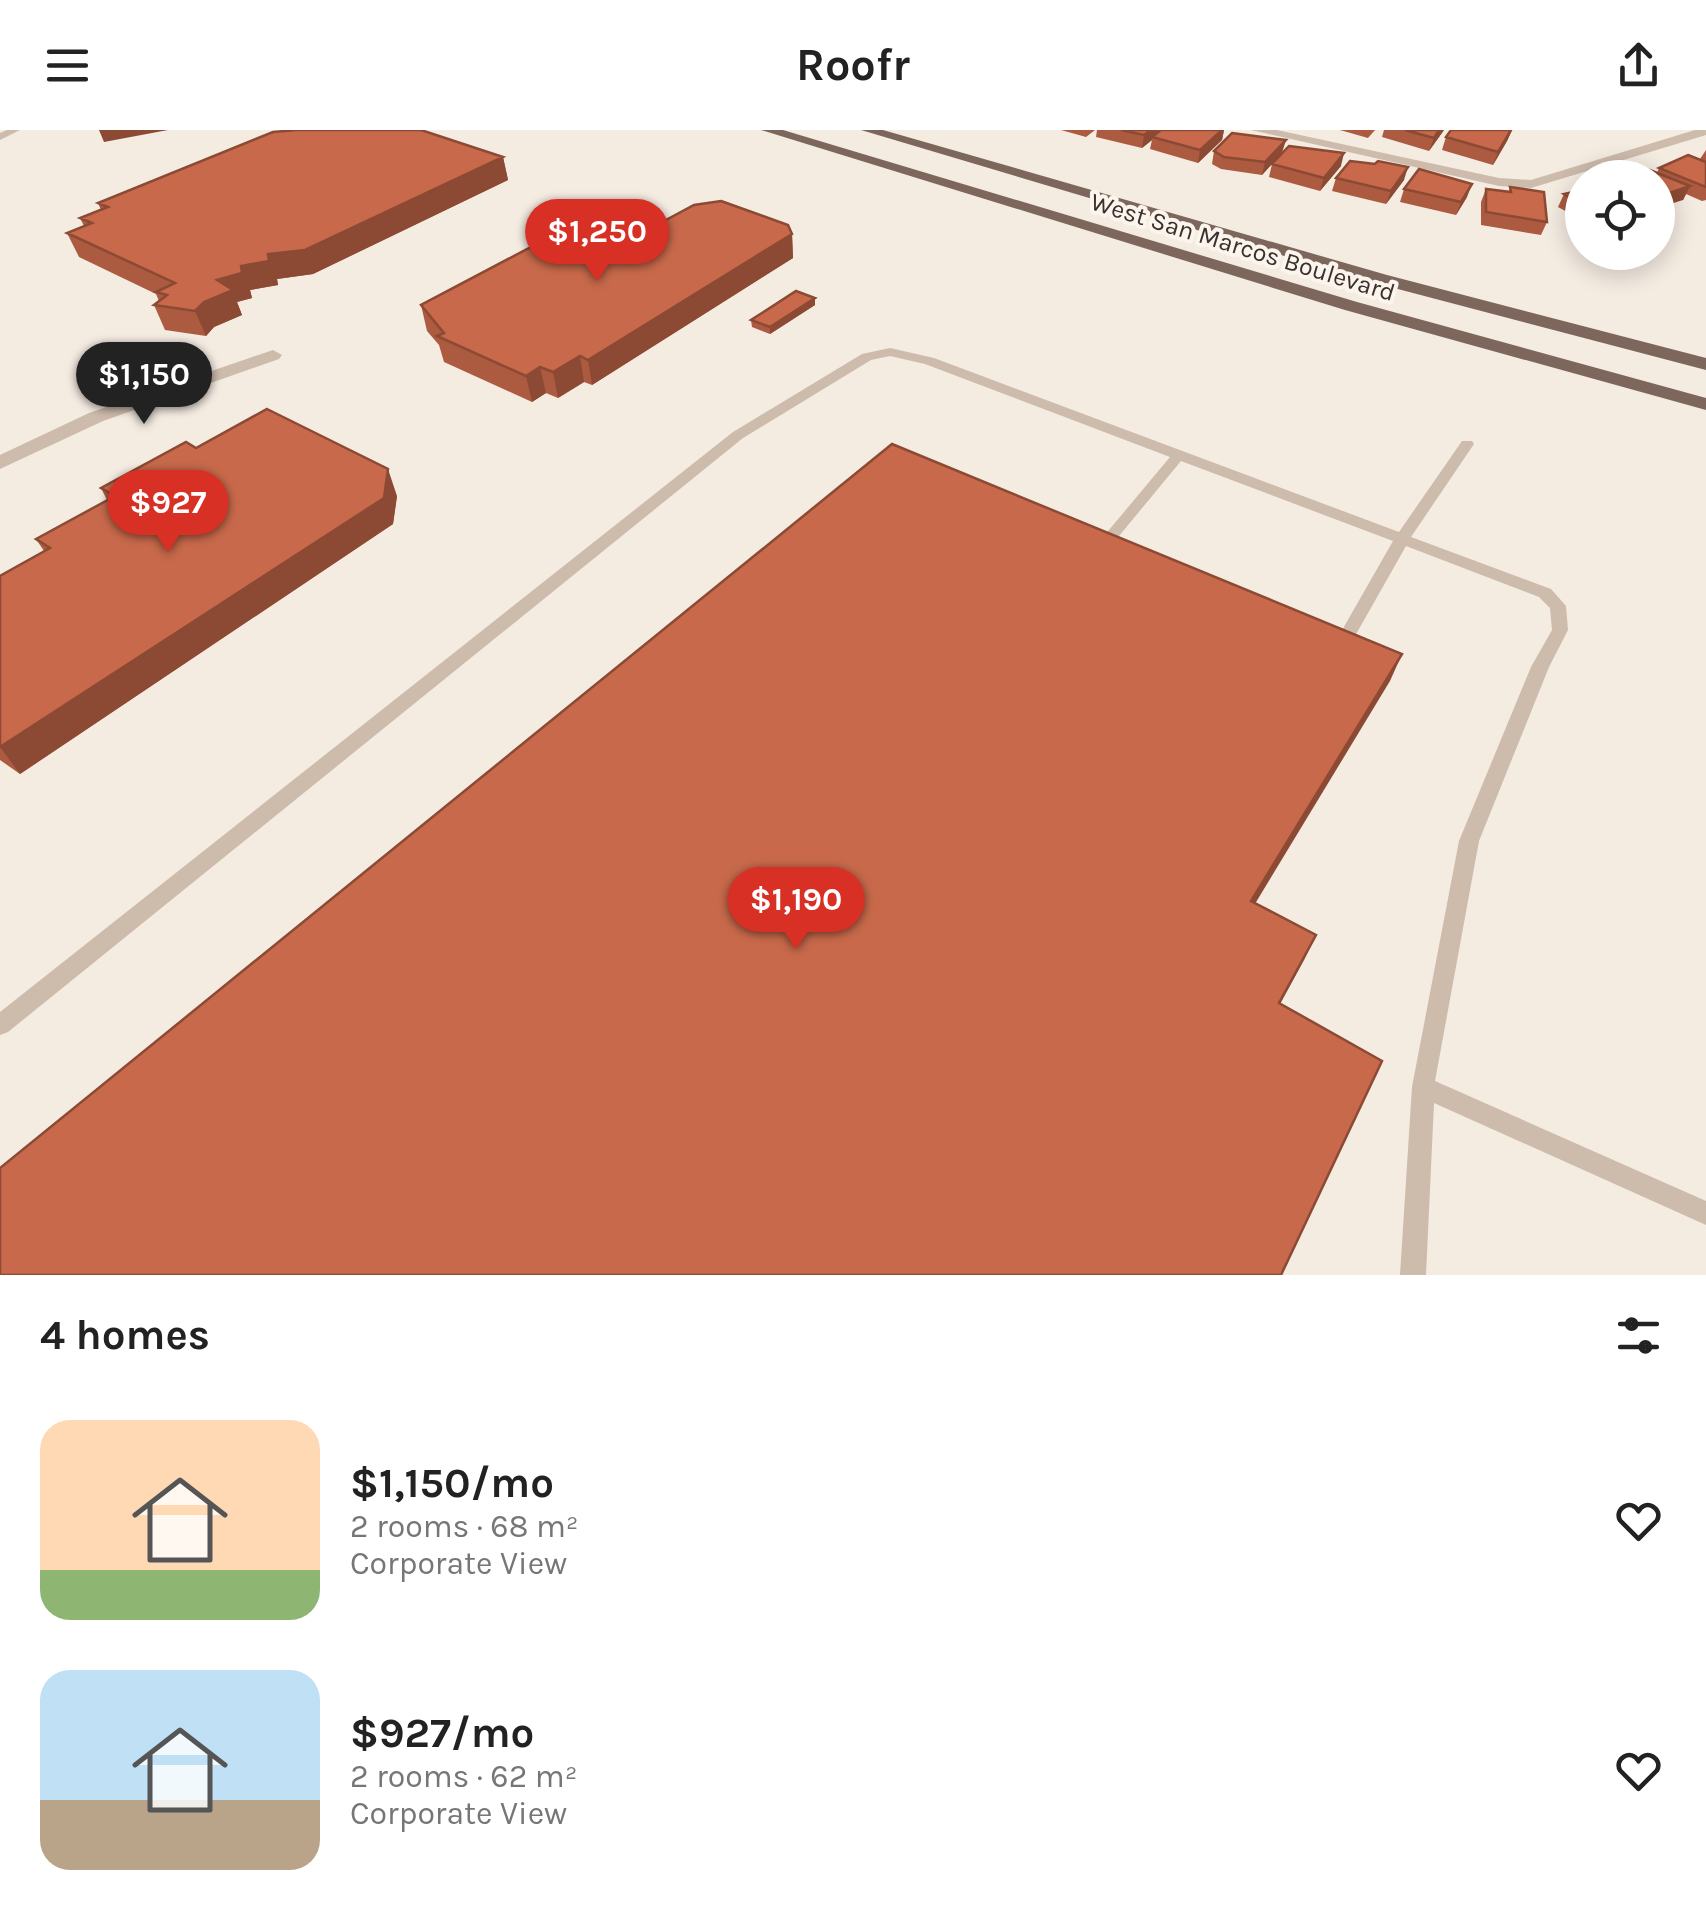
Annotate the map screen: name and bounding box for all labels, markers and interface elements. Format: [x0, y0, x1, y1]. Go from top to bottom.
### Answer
icon: menu [40, 38, 95, 93]
icon: share [1611, 38, 1666, 93]
text: Roofr [796, 39, 910, 91]
map controls [1565, 160, 1675, 270]
button: locate [1565, 160, 1675, 270]
street label: West San Marcos Boulevard [1087, 187, 1399, 307]
pin: $1,250 [516, 199, 678, 284]
text: $1,250 [547, 213, 647, 250]
pin: $1,150 [63, 342, 225, 427]
text: $1,150 [98, 356, 190, 393]
pin: $927 [109, 470, 227, 555]
text: $927 [130, 484, 206, 521]
pin: $1,190 [715, 867, 877, 952]
text: $1,190 [750, 881, 842, 918]
icon: filters [1611, 1308, 1666, 1363]
text: 4 homes [40, 1310, 210, 1360]
text: $1,150/mo [350, 1458, 554, 1508]
icon: home [120, 1460, 240, 1580]
icon: heart [1611, 1493, 1666, 1548]
text: 2 rooms · 68 m² [350, 1508, 579, 1545]
text: Corporate View [350, 1545, 567, 1582]
text: $927/mo [350, 1708, 534, 1758]
icon: home [120, 1710, 240, 1830]
icon: heart [1611, 1743, 1666, 1798]
text: 2 rooms · 62 m² [350, 1758, 578, 1795]
text: Corporate View [350, 1795, 567, 1832]

